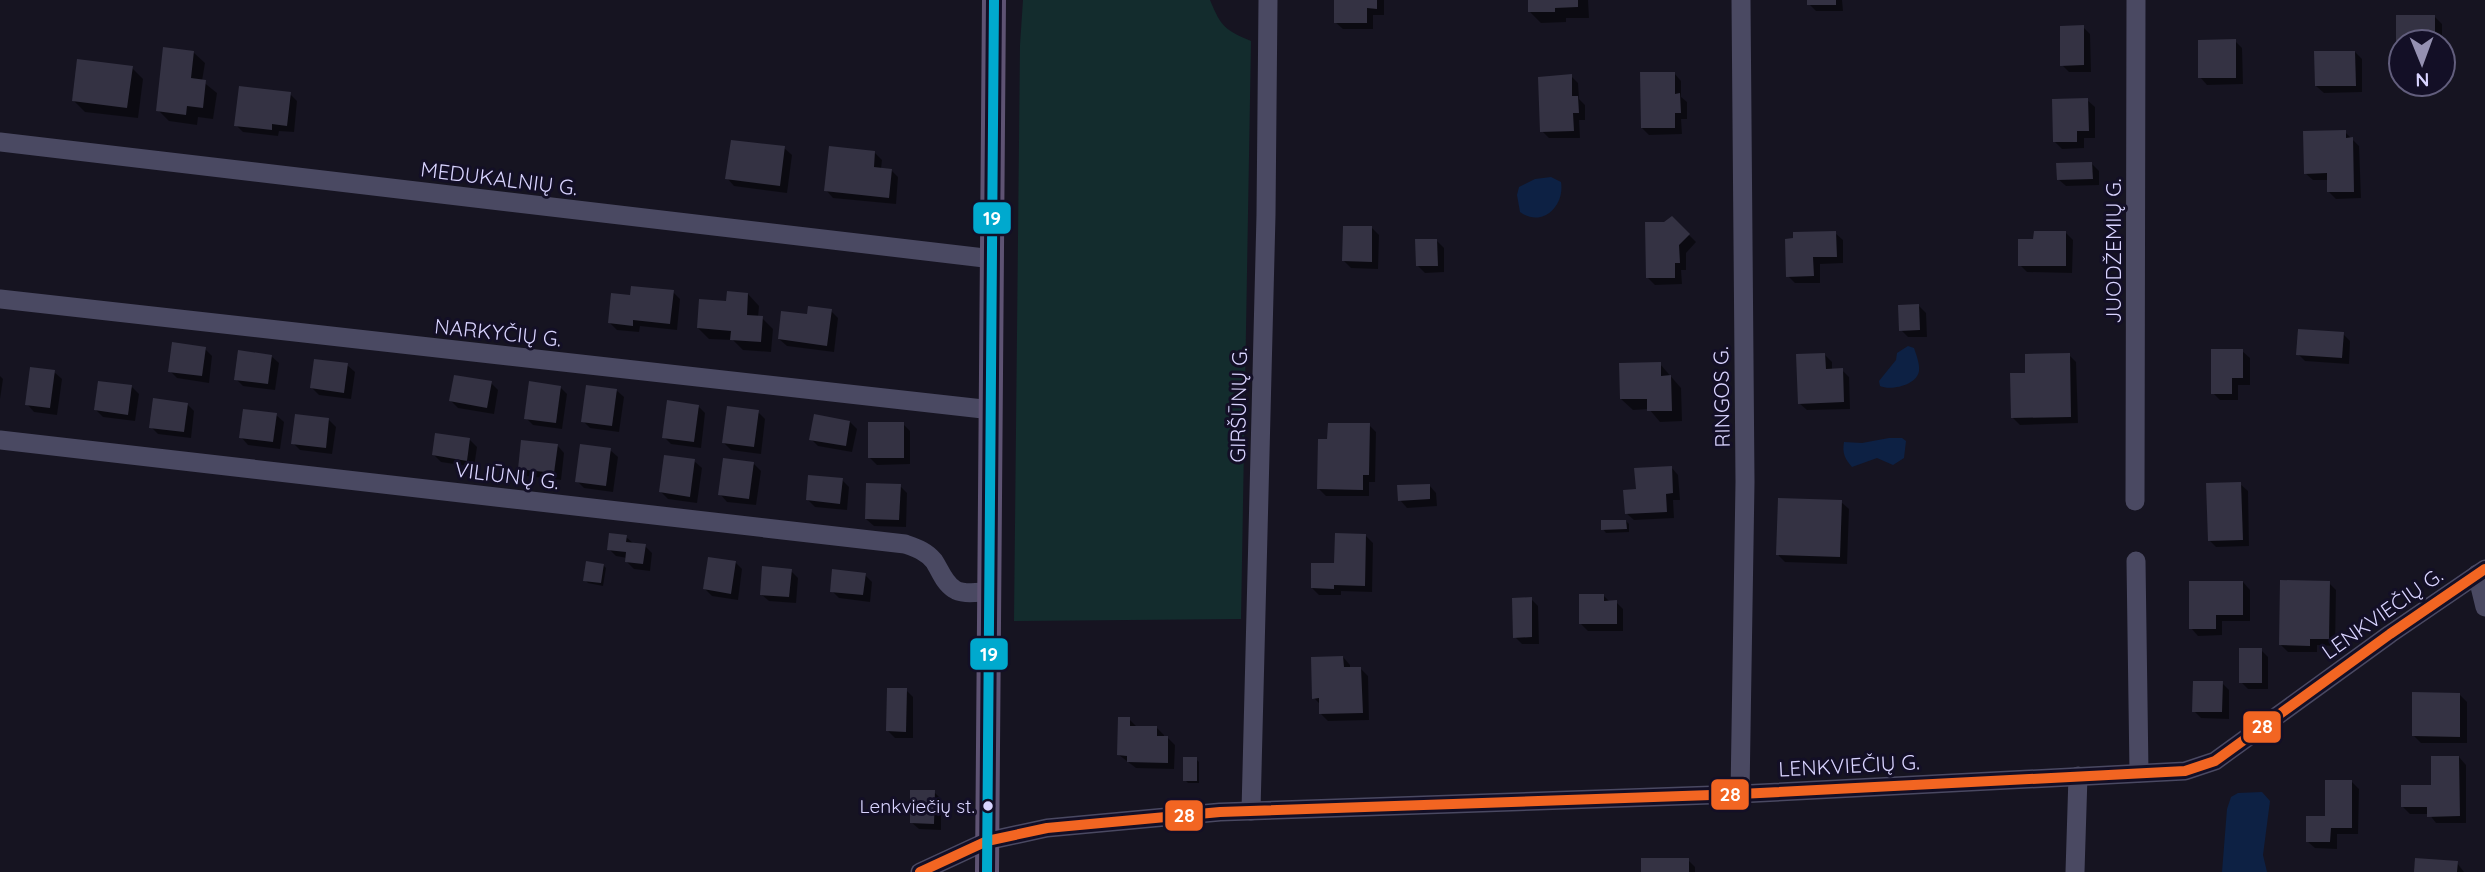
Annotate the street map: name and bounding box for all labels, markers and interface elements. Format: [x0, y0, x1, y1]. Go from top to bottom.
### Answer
north arrow [2387, 28, 2457, 98]
text: N [2415, 68, 2429, 92]
street label: MEDUKALNIŲ G. [419, 155, 579, 201]
street label: JUODŽEMIŲ G. [2100, 178, 2126, 324]
line badge: 19 [972, 201, 1012, 235]
text: 19 [983, 206, 1001, 230]
street label: NARKYČIŲ G. [433, 312, 563, 352]
street label: RINGOS G. [1707, 346, 1735, 448]
street label: GIRŠŪNŲ G. [1224, 347, 1252, 463]
street label: VILIŪNŲ G. [453, 456, 561, 494]
street label: LENKVIEČIŲ G. [2317, 562, 2447, 664]
line badge: 19 [969, 637, 1009, 671]
text: 19 [980, 642, 998, 666]
line badge: 28 [2242, 710, 2282, 744]
text: 28 [2251, 714, 2273, 738]
street label: LENKVIEČIŲ G. [1778, 748, 1920, 782]
line badge: 28 [1710, 778, 1750, 811]
text: 28 [1719, 782, 1741, 806]
place label: Lenkviečių st. [859, 794, 975, 818]
marker: Lenkviečių st. [981, 799, 995, 813]
line badge: 28 [1164, 799, 1204, 832]
text: 28 [1173, 803, 1195, 827]

